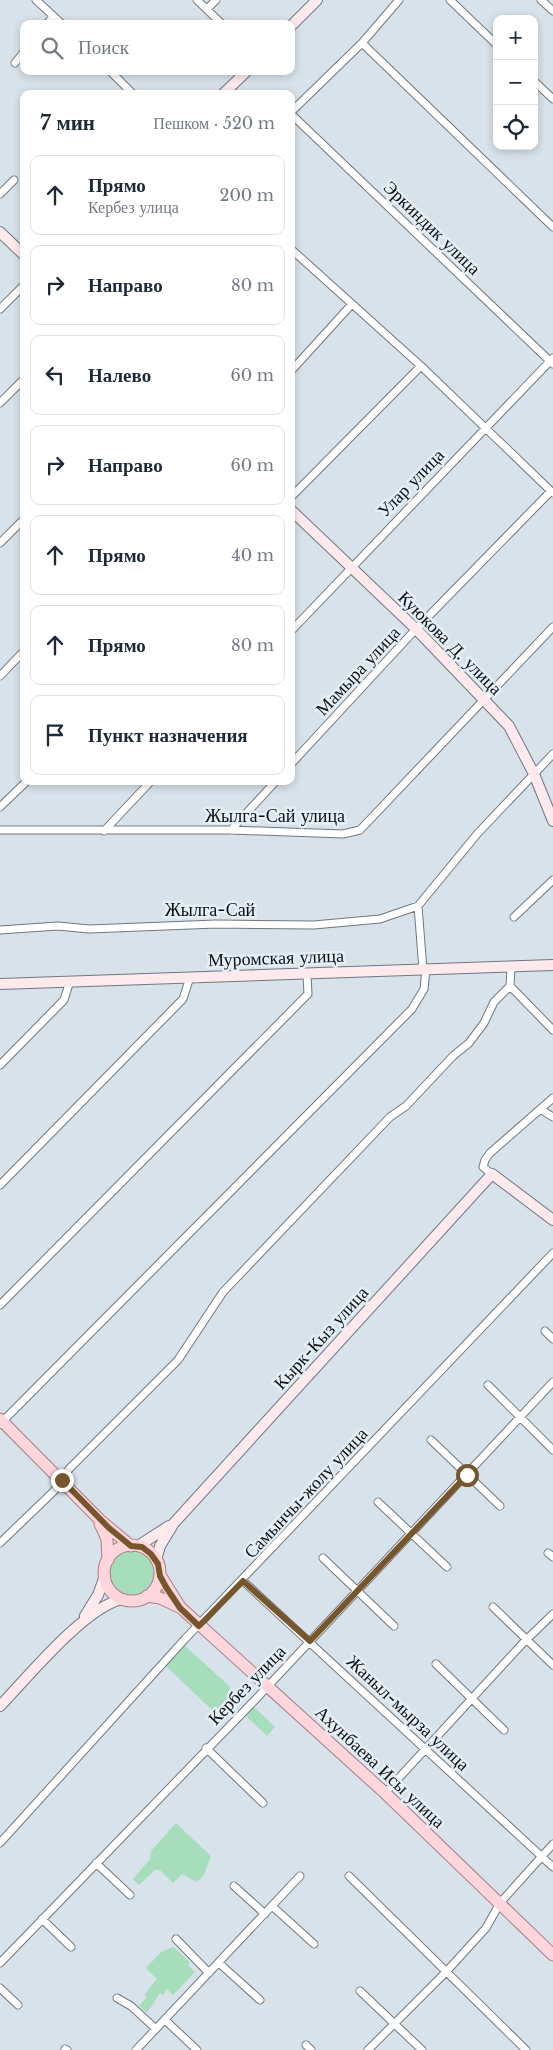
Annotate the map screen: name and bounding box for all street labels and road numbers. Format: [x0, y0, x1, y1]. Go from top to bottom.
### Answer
street label: Эркиндик улица [379, 176, 485, 280]
street label: Улар улица [373, 444, 449, 522]
street label: Куюкова Д. улица [393, 586, 507, 700]
street label: Мамыра улица [311, 622, 405, 720]
street label: Жылга-Сай улица [205, 805, 345, 827]
street label: Жылга-Сай [165, 899, 256, 921]
street label: Муромская улица [208, 945, 344, 971]
street label: Кырк-Кыз улица [269, 1282, 373, 1394]
street label: Самынчы-жолу улица [240, 1423, 372, 1563]
street label: Кербез улица [204, 1641, 290, 1729]
street label: Жаныл-мырза улица [342, 1650, 474, 1776]
street label: Ахунбаева Исы улица [311, 1701, 449, 1833]

